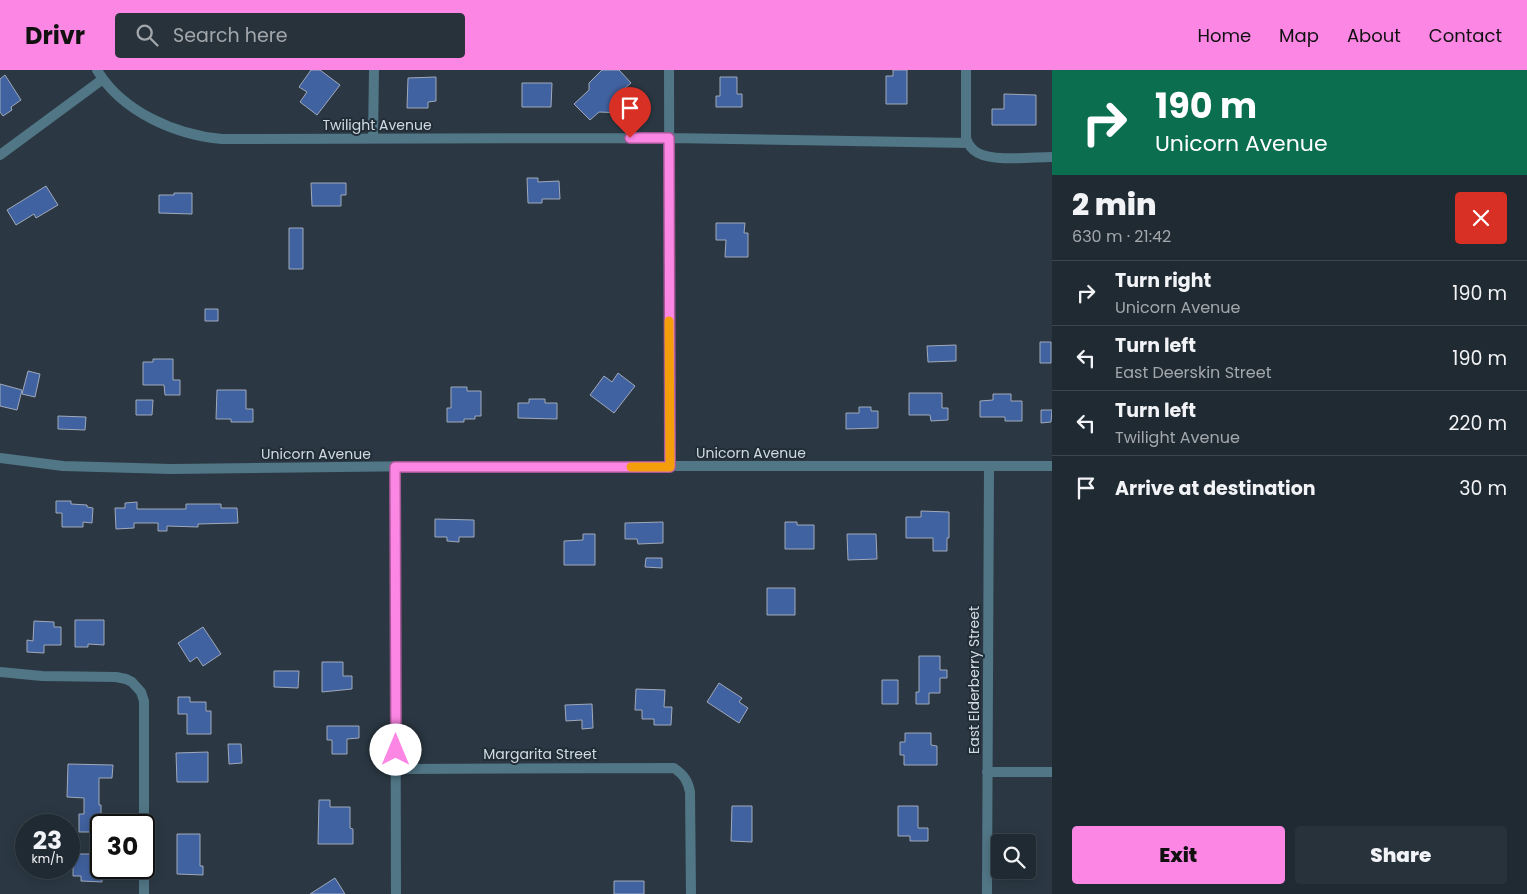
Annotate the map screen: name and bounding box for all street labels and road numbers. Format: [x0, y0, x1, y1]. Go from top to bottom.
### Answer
street label: Twilight Avenue [322, 115, 432, 135]
street label: Unicorn Avenue [696, 443, 806, 463]
street label: Unicorn Avenue [261, 444, 371, 464]
street label: East Elderberry Street [964, 606, 984, 754]
street label: Margarita Street [483, 744, 597, 764]

